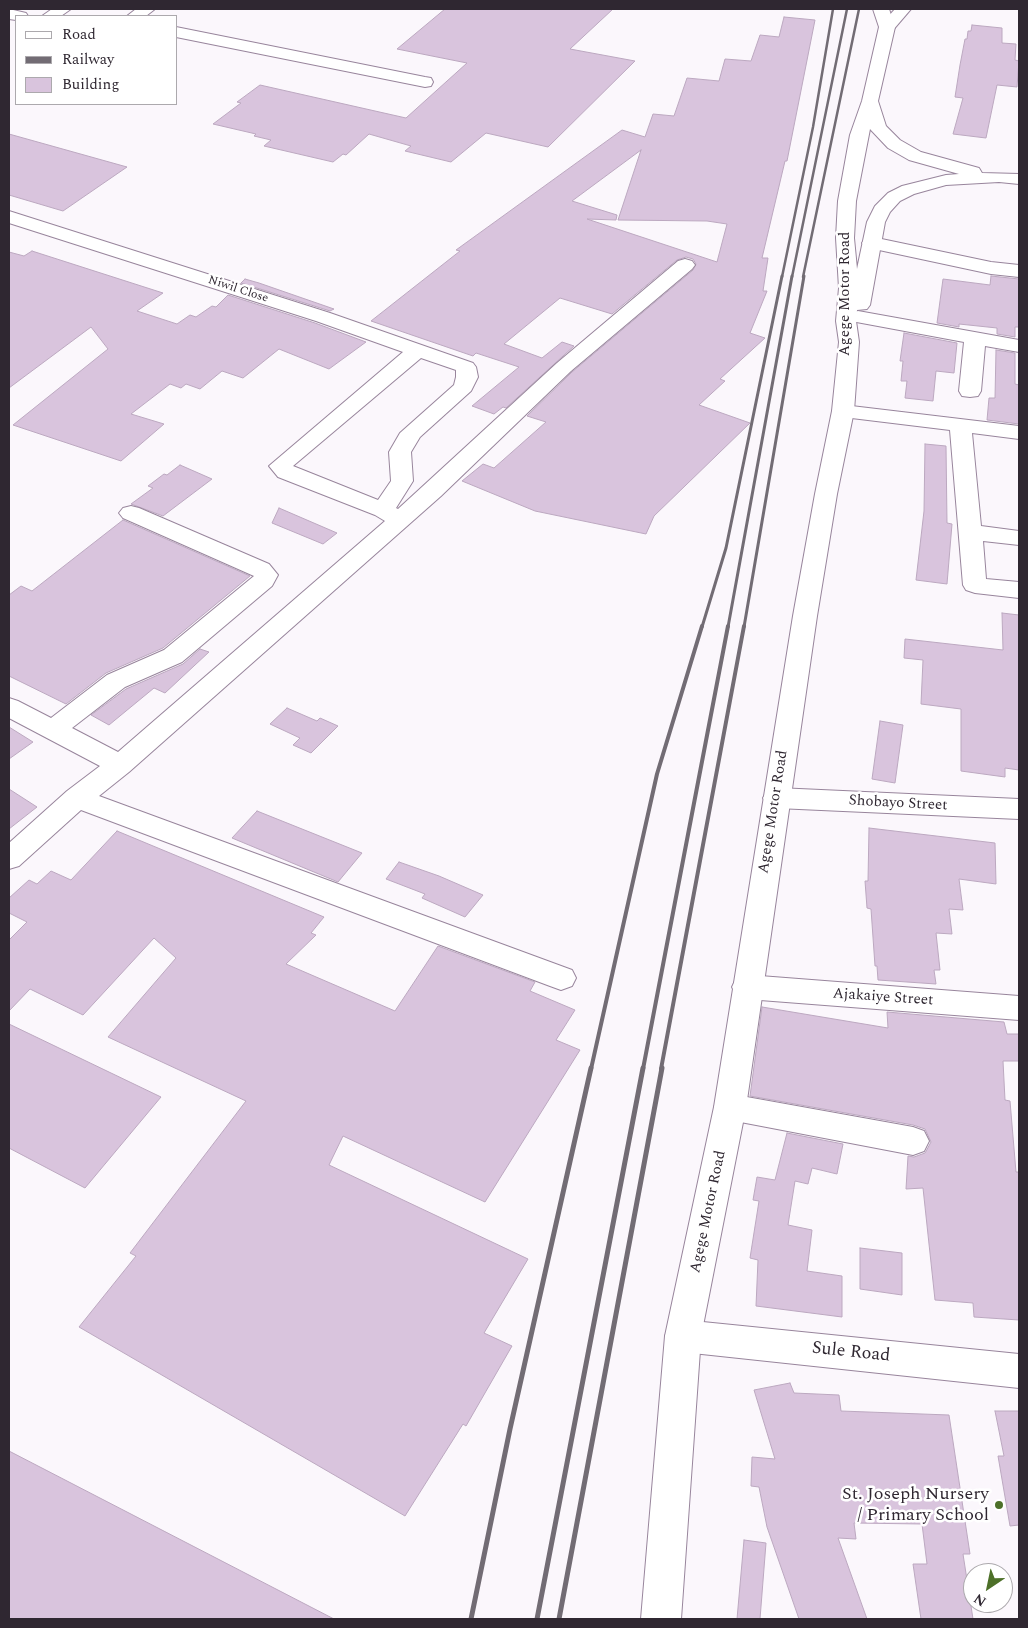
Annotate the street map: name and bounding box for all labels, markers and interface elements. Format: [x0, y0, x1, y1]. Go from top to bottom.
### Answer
legend [15, 15, 178, 105]
text: Road [62, 23, 96, 46]
text: Railway [62, 48, 114, 71]
text: Building [62, 73, 119, 96]
street label: Agege Motor Road [837, 232, 855, 356]
street label: Niwil Close [206, 274, 270, 306]
street label: Agege Motor Road [755, 749, 793, 875]
street label: Shobayo Street [848, 792, 948, 816]
street label: Ajakaiye Street [832, 986, 934, 1010]
street label: Agege Motor Road [687, 1149, 731, 1275]
street label: Sule Road [811, 1338, 891, 1368]
place label: St. Joseph Nursery / Primary School [842, 1484, 989, 1526]
marker: St. Joseph Nursery / Primary School [993, 1499, 1005, 1511]
north arrow [963, 1563, 1013, 1613]
text: N [969, 1588, 991, 1612]

